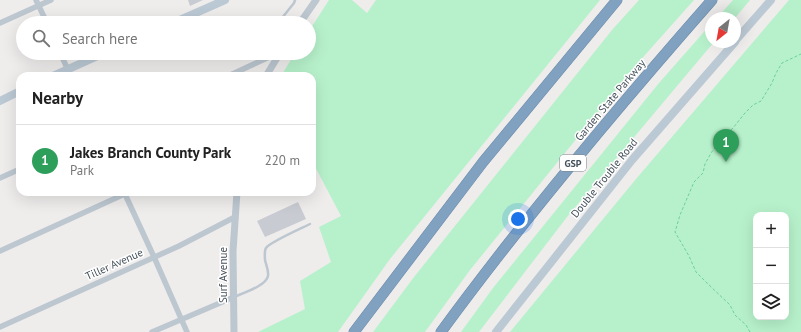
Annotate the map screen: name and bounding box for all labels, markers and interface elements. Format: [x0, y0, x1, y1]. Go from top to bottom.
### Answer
north arrow [705, 12, 741, 48]
search box [16, 16, 316, 60]
icon: search [30, 27, 52, 49]
text: Search here [62, 29, 138, 48]
street label: Garden State Parkway [572, 56, 649, 144]
text: Nearby [32, 87, 83, 109]
pin: 1 [713, 129, 739, 162]
street label: Double Trouble Road [568, 136, 640, 220]
text: Jakes Branch County Park [70, 143, 231, 162]
text: 1 [41, 152, 49, 169]
text: 220 m [265, 152, 300, 169]
road number: GSP [560, 155, 586, 171]
text: Park [70, 162, 94, 179]
your location [508, 209, 528, 229]
map controls [753, 212, 789, 320]
button: + [753, 212, 789, 248]
street label: Tiller Avenue [83, 245, 145, 283]
street label: Surf Avenue [216, 247, 230, 303]
button: − [753, 248, 789, 284]
button: layers [753, 284, 789, 320]

